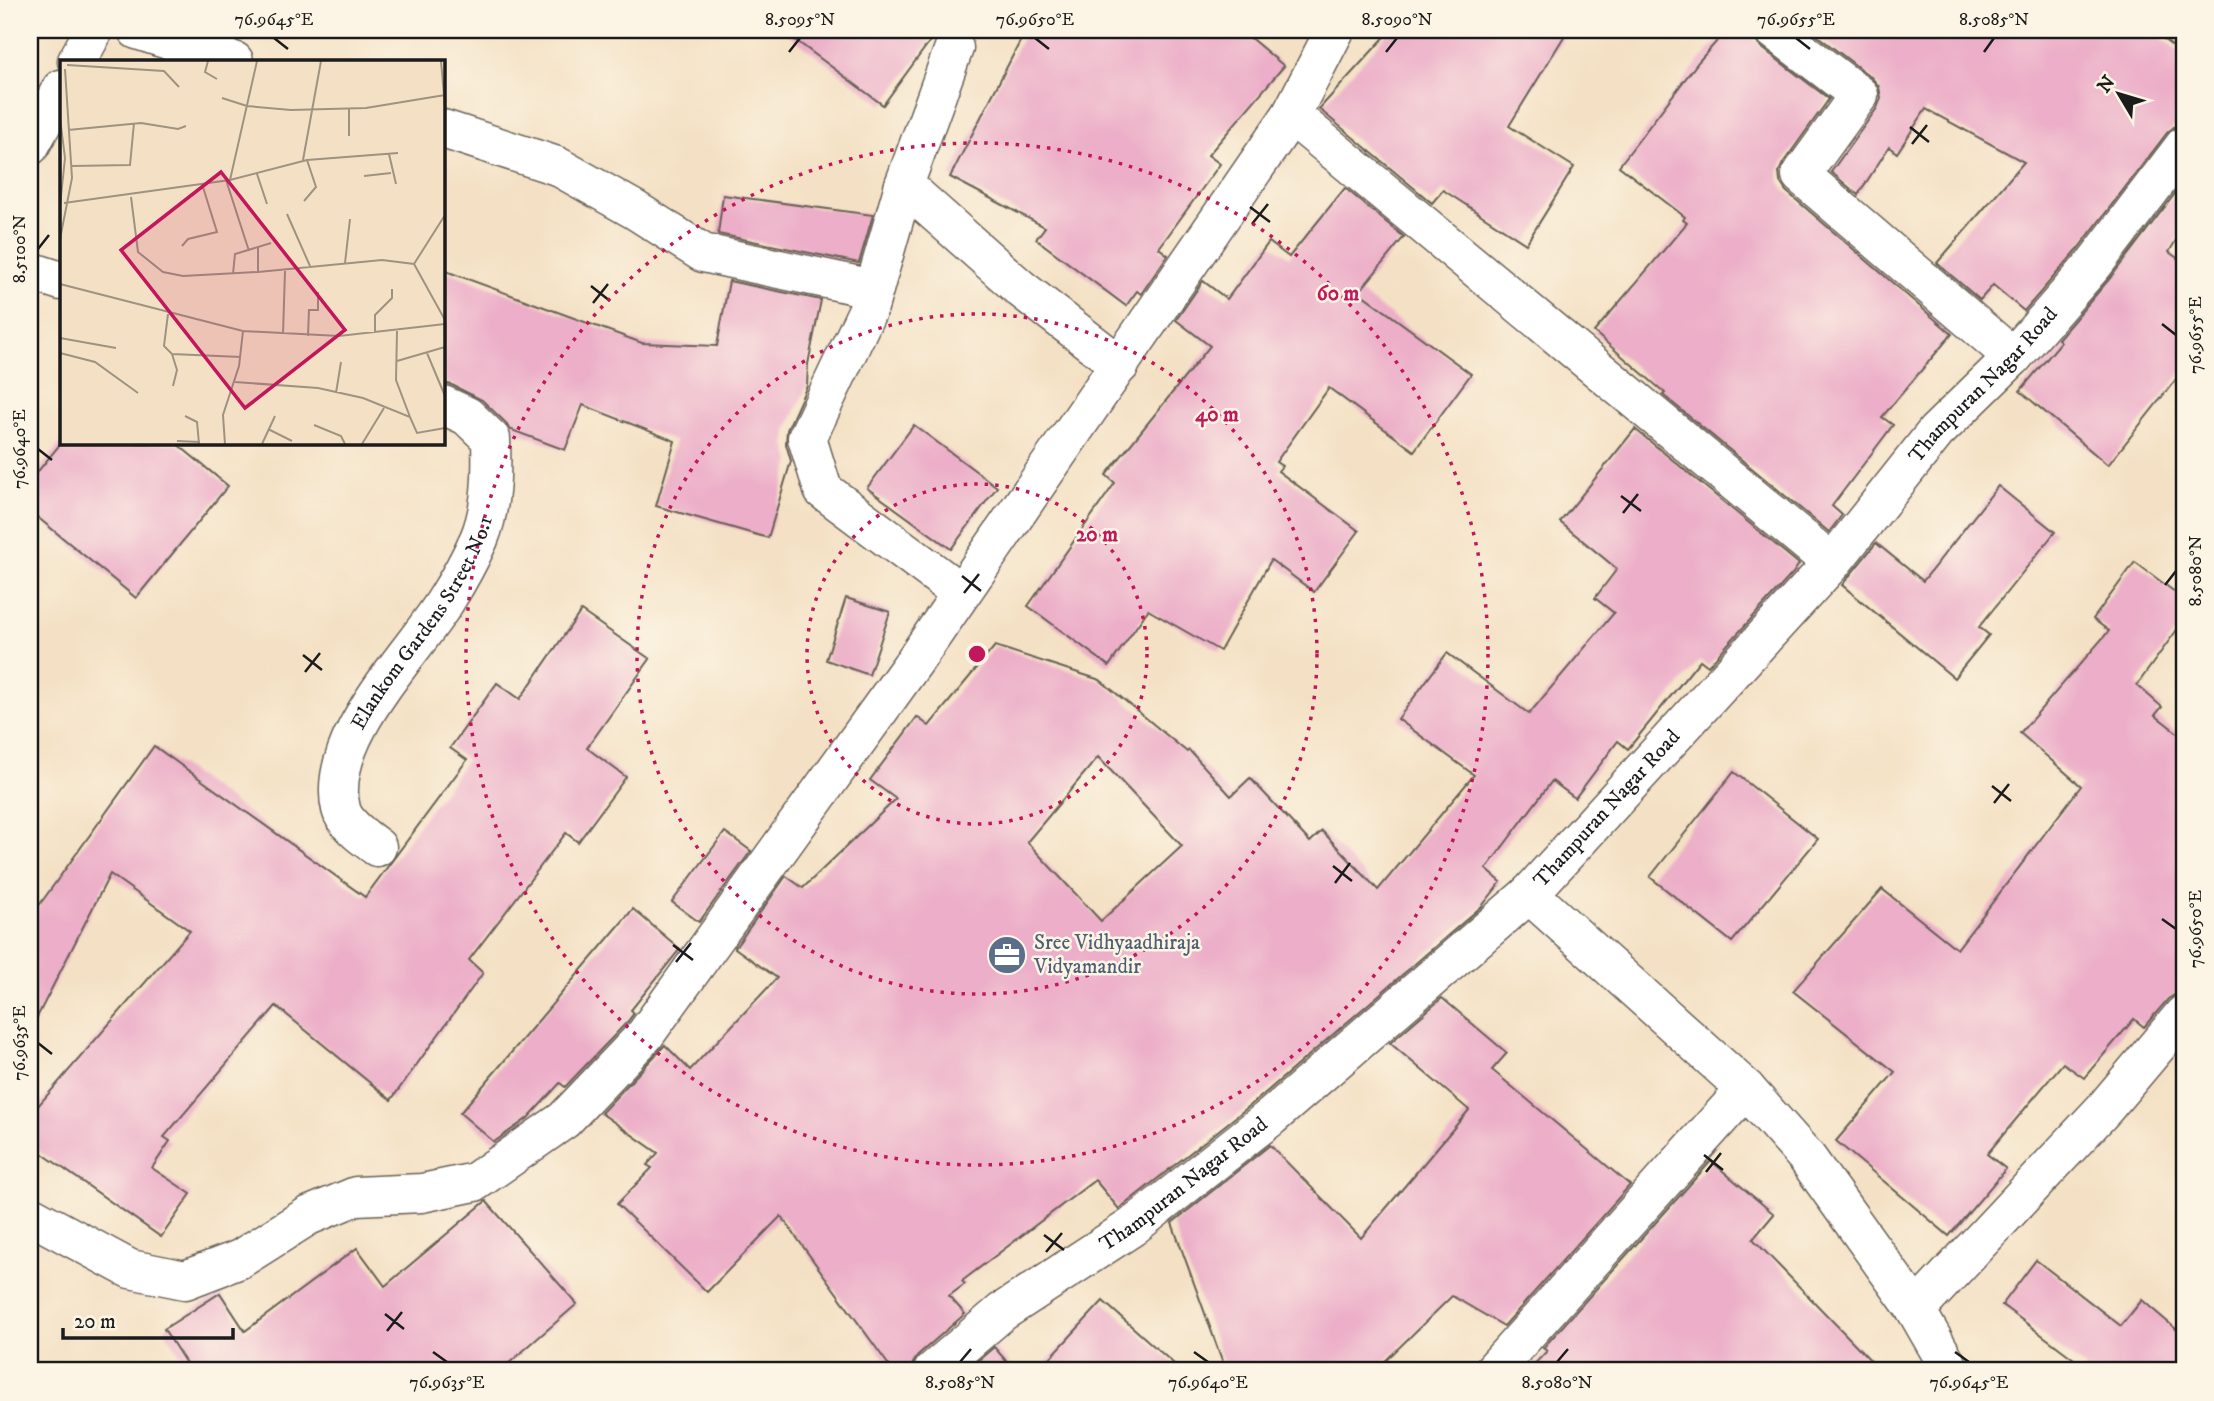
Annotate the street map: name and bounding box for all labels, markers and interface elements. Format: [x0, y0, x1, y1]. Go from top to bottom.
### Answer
text: 76.9645°E [234, 9, 314, 31]
text: 8.5095°N [765, 9, 835, 31]
text: 76.9650°E [996, 9, 1075, 31]
text: 8.5090°N [1362, 9, 1433, 31]
text: 76.9655°E [1757, 9, 1835, 31]
text: 8.5085°N [1959, 9, 2029, 31]
inset map [60, 60, 444, 444]
north arrow [2084, 60, 2154, 130]
text: N [2093, 71, 2121, 98]
text: 8.5100°N [9, 215, 31, 283]
text: 60 m [1317, 281, 1359, 307]
text: 76.9655°E [2185, 296, 2207, 374]
street label: Thampuran Nagar Road [1903, 302, 2064, 468]
text: 40 m [1195, 402, 1239, 428]
text: 76.9640°E [9, 409, 31, 489]
street label: Elankom Gardens Street No.1 [346, 514, 499, 734]
text: 20 m [1076, 522, 1118, 548]
text: 8.5080°N [2185, 535, 2207, 606]
centre of rings [965, 642, 989, 666]
street label: Thampuran Nagar Road [1528, 724, 1686, 893]
text: 76.9650°E [2185, 889, 2207, 968]
place label: Sree Vidhyaadhiraja Vidyamandir [1033, 930, 1200, 980]
office icon: Sree Vidhyaadhiraja Vidyamandir [986, 934, 1028, 976]
text: 76.9635°E [9, 1005, 31, 1081]
street label: Thampuran Nagar Road [1095, 1111, 1273, 1257]
scale bar [63, 1296, 233, 1340]
text: 20 m [74, 1309, 116, 1335]
text: 76.9635°E [409, 1372, 485, 1394]
text: 8.5085°N [925, 1372, 995, 1394]
text: 76.9640°E [1168, 1372, 1248, 1394]
text: 8.5080°N [1522, 1372, 1593, 1394]
text: 76.9645°E [1929, 1372, 2009, 1394]

